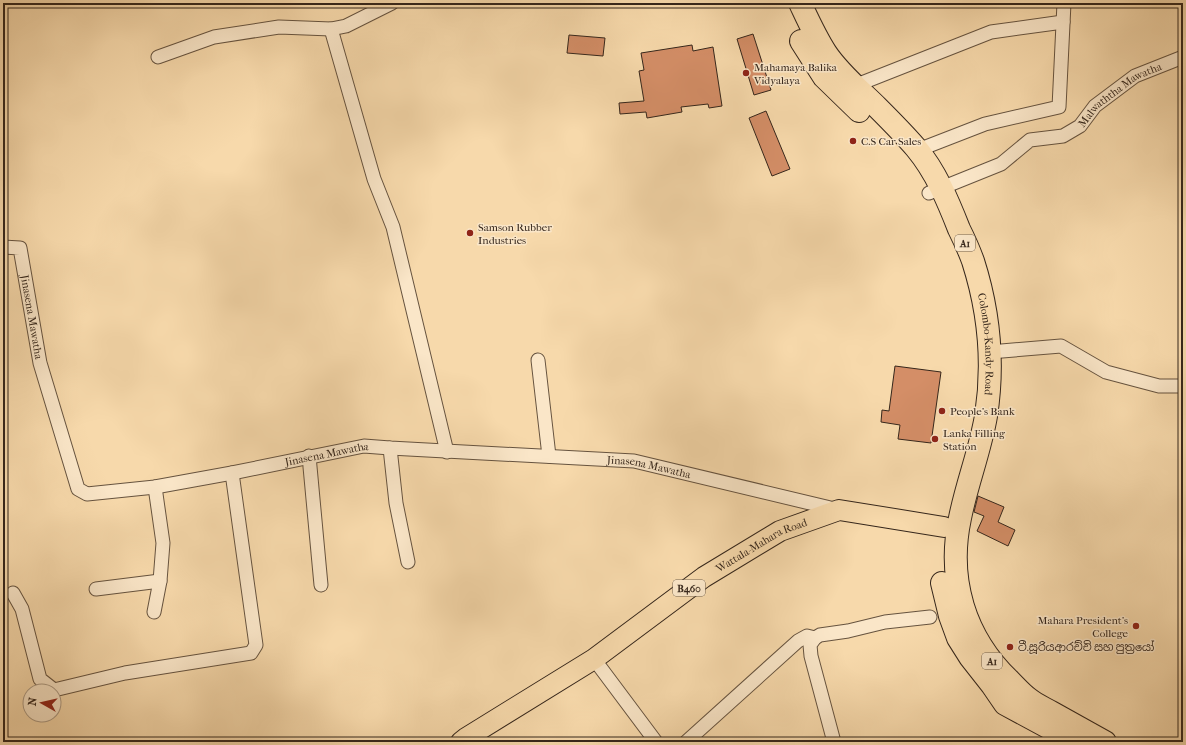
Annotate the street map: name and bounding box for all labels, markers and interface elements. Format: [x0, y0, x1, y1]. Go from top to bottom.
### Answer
street label: Malwaththa Mawatha [1076, 60, 1164, 130]
place label: Mahamaya Balika Vidyalaya [753, 61, 838, 87]
marker: Mahamaya Balika Vidyalaya [741, 68, 751, 78]
place label: C.S Car Sales [861, 135, 921, 148]
marker: C.S Car Sales [848, 136, 858, 146]
place label: Samson Rubber Industries [478, 221, 552, 247]
marker: Samson Rubber Industries [465, 228, 475, 238]
road number: A1 [955, 235, 975, 251]
street label: Jinasena Mawatha [18, 273, 45, 361]
street label: Colombo-Kandy Road [975, 292, 996, 397]
place label: People's Bank [950, 405, 1015, 418]
marker: People's Bank [937, 406, 947, 416]
place label: Lanka Filling Station [943, 427, 1005, 453]
marker: Lanka Filling Station [930, 434, 940, 444]
street label: Jinasena Mawatha [283, 440, 370, 469]
street label: Jinasena Mawatha [606, 454, 693, 482]
street label: Wattala-Mahara Road [713, 516, 810, 576]
road number: B460 [673, 580, 705, 596]
place label: Mahara President's College [1038, 614, 1129, 640]
marker: Mahara President's College [1131, 621, 1141, 631]
place label: ටී.සූරියආරච්චි සහ පුත්‍රයෝ [1018, 640, 1155, 654]
marker: ටී.සූරියආරච්චි සහ පුත්‍රයෝ [1005, 642, 1015, 652]
road number: A1 [982, 653, 1002, 669]
north arrow [22, 683, 62, 723]
text: N [26, 696, 40, 707]

